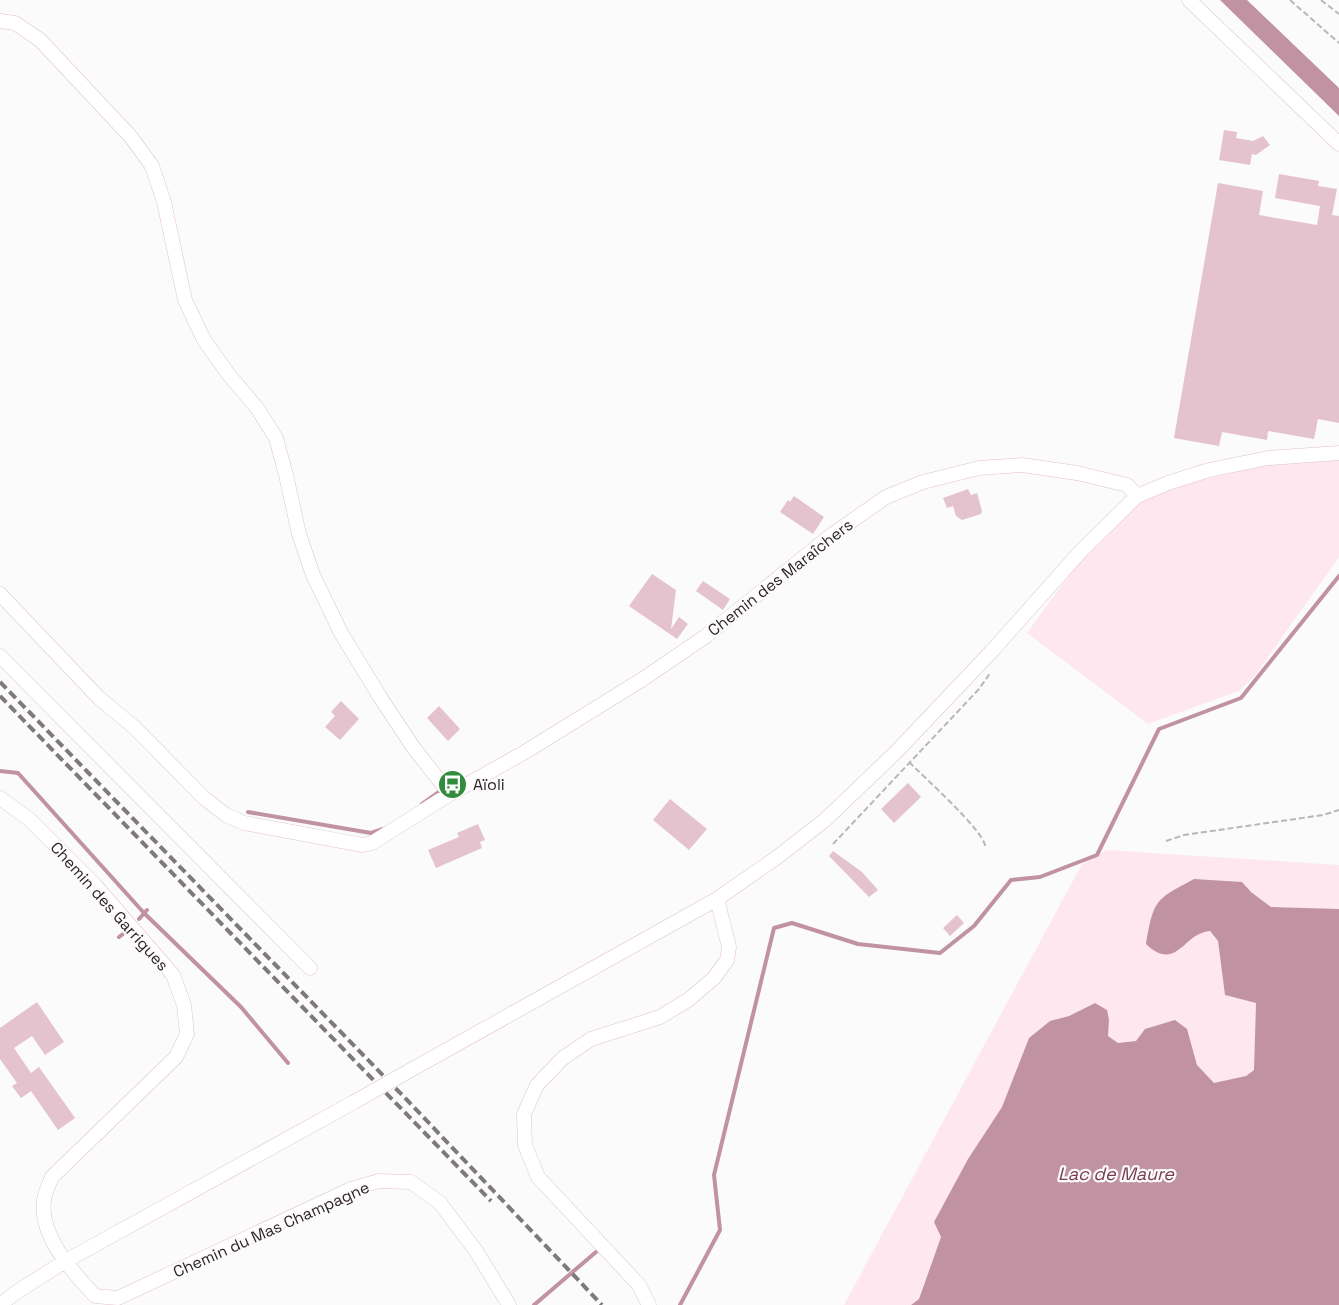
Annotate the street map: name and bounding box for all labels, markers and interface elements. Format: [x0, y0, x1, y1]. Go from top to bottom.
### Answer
street label: Chemin des Maraîchers [703, 514, 857, 641]
bus stop icon: Aïoli [436, 768, 468, 800]
place label: Aïoli [473, 774, 505, 795]
street label: Chemin des Garrigues [46, 837, 173, 975]
water label: Lac de Maure [1058, 1162, 1175, 1185]
street label: Chemin du Mas Champagne [170, 1177, 373, 1282]

